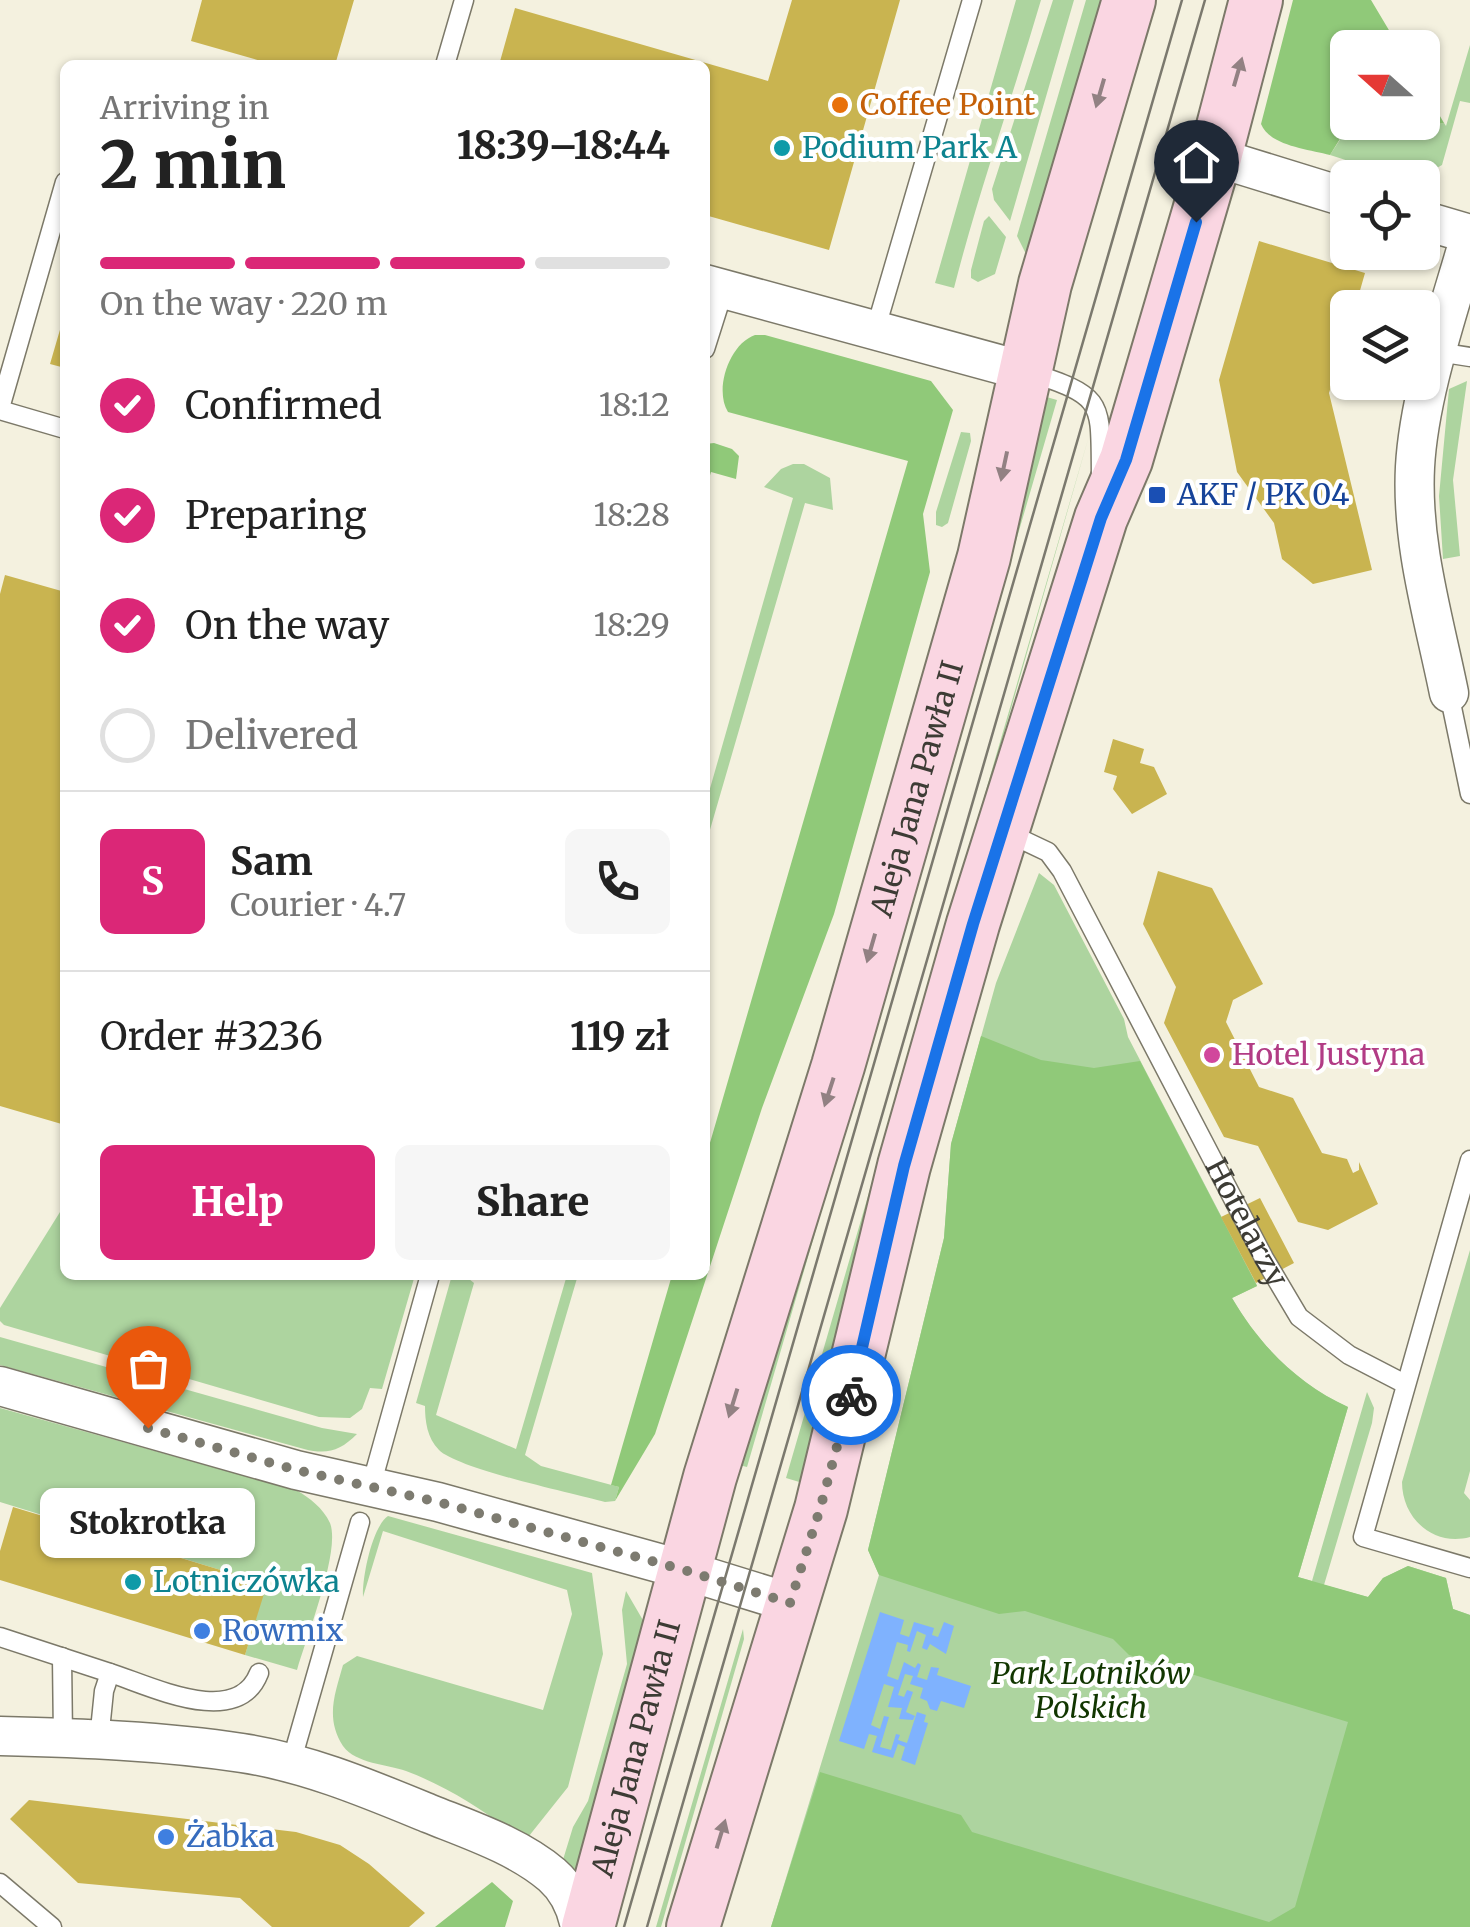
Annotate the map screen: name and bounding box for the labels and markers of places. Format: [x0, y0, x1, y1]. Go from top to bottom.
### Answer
place label: Coffee Point [860, 85, 1036, 123]
marker: Coffee Point [829, 94, 851, 116]
pin [1154, 120, 1239, 223]
place label: Podium Park A [802, 128, 1018, 166]
marker: Podium Park A [771, 137, 793, 159]
place label: AKF / PK 04 [1176, 475, 1349, 513]
marker: AKF / PK 04 [1146, 484, 1168, 506]
place label: Hotel Justyna [1232, 1035, 1425, 1073]
marker: Hotel Justyna [1201, 1044, 1223, 1066]
pin [106, 1326, 191, 1429]
callout: Stokrotka [41, 1488, 256, 1558]
place label: Lotniczówka [153, 1562, 340, 1600]
marker: Lotniczówka [122, 1571, 144, 1593]
place label: Rowmix [222, 1611, 343, 1649]
marker: Rowmix [191, 1620, 213, 1642]
place label: Żabka [186, 1817, 275, 1855]
marker: Żabka [155, 1826, 177, 1848]

